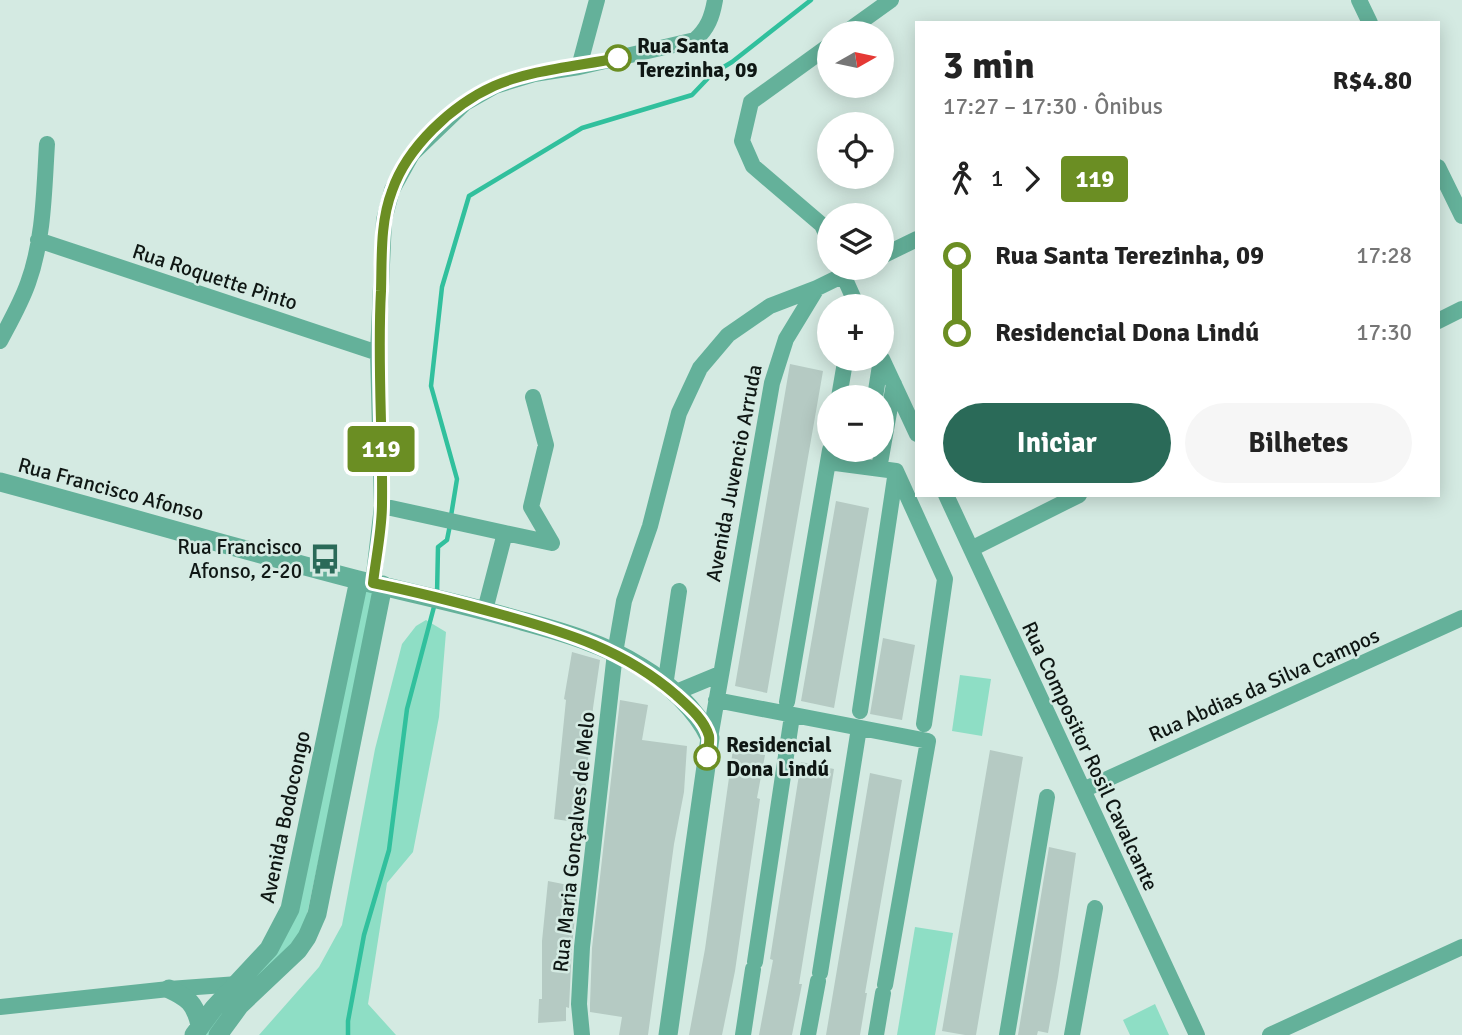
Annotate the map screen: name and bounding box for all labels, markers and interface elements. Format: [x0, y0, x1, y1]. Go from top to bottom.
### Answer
north arrow [817, 21, 894, 98]
map controls [817, 21, 894, 462]
place label: Rua Santa Terezinha, 09 [637, 33, 758, 83]
text: 3 min [943, 42, 1035, 89]
marker: Rua Santa Terezinha, 09 [605, 45, 631, 71]
text: R$4.80 [1332, 65, 1412, 97]
text: 17:27 – 17:30 · Ônibus [943, 92, 1163, 121]
button: locate [817, 112, 894, 189]
icon: walk [943, 160, 981, 198]
icon: forward [1013, 160, 1051, 198]
text: 1 [991, 164, 1003, 193]
text: 119 [1075, 164, 1114, 194]
button: layers [817, 203, 894, 280]
street label: Rua Roquette Pinto [129, 238, 301, 316]
text: Rua Santa Terezinha, 09 [995, 240, 1264, 272]
text: 17:28 [1356, 241, 1412, 270]
button: + [817, 294, 894, 371]
text: Residencial Dona Lindú [995, 317, 1259, 349]
text: 17:30 [1356, 318, 1412, 347]
street label: Avenida Juvencio Arruda [700, 362, 768, 584]
button: − [817, 385, 894, 462]
button: Iniciar [943, 403, 1171, 483]
button: Bilhetes [1185, 403, 1412, 483]
line badge: 119 [341, 426, 421, 472]
text: 119 [362, 434, 400, 464]
street label: Rua Francisco Afonso [15, 452, 207, 526]
place label: Rua Francisco Afonso, 2-20 [177, 534, 302, 584]
bus stop icon: Rua Francisco Afonso, 2-20 [308, 542, 342, 576]
street label: Rua Compositor Rosil Cavalcante [1016, 617, 1164, 895]
street label: Rua Abdias da Silva Campos [1145, 622, 1383, 748]
street label: Rua Maria Gonçalves de Melo [547, 710, 601, 974]
street label: Avenida Bodocongo [254, 728, 316, 906]
place label: Residencial Dona Lindú [726, 732, 832, 782]
marker: Residencial Dona Lindú [694, 744, 720, 770]

